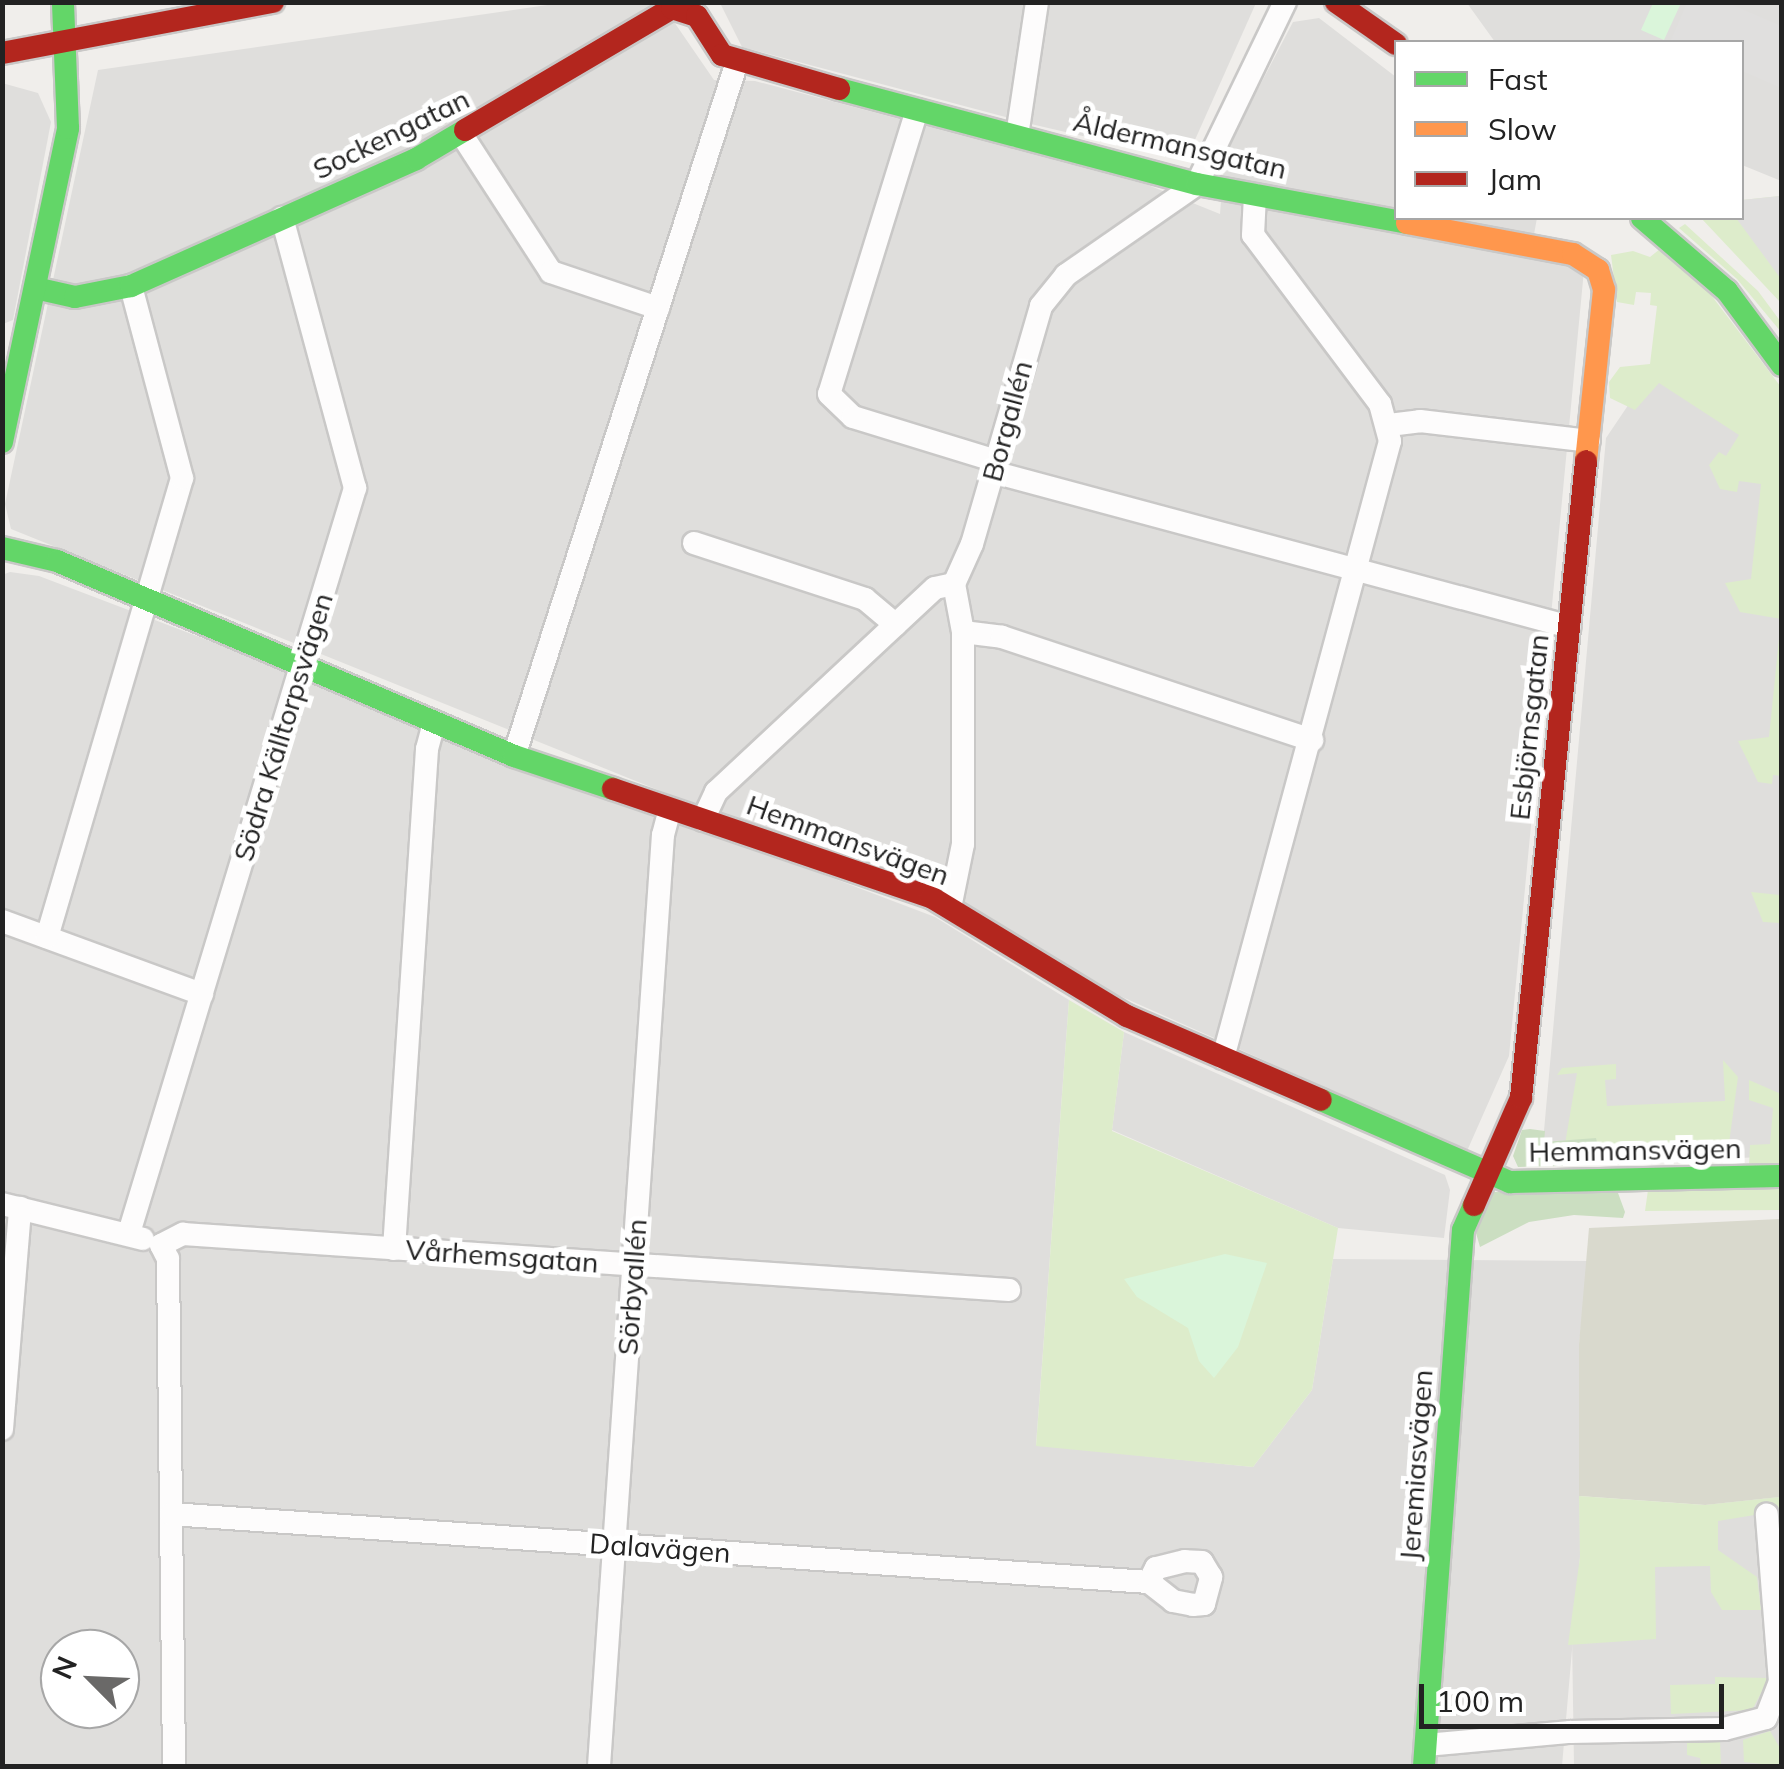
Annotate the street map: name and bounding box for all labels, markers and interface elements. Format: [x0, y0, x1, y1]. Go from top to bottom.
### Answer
legend [1394, 40, 1744, 220]
text: Fast [1488, 60, 1548, 98]
street label: Sockengatan [307, 82, 475, 186]
street label: Åldermansgatan [1070, 104, 1290, 186]
text: Slow [1488, 110, 1557, 148]
text: Jam [1488, 160, 1542, 198]
street label: Borgallén [975, 357, 1039, 485]
street label: Södra Källtorpsvägen [226, 589, 340, 865]
street label: Esbjörnsgatan [1503, 632, 1555, 822]
street label: Hemmansvägen [742, 788, 954, 892]
street label: Hemmansvägen [1528, 1131, 1742, 1169]
street label: Sörbyallén [610, 1218, 654, 1356]
street label: Vårhemsgatan [404, 1232, 600, 1280]
street label: Jeremiasvägen [1393, 1368, 1439, 1562]
street label: Dalavägen [588, 1526, 732, 1570]
north arrow [40, 1629, 140, 1729]
text: N [44, 1651, 84, 1684]
scale bar [1424, 1664, 1729, 1726]
text: 100 m [1436, 1682, 1524, 1720]

